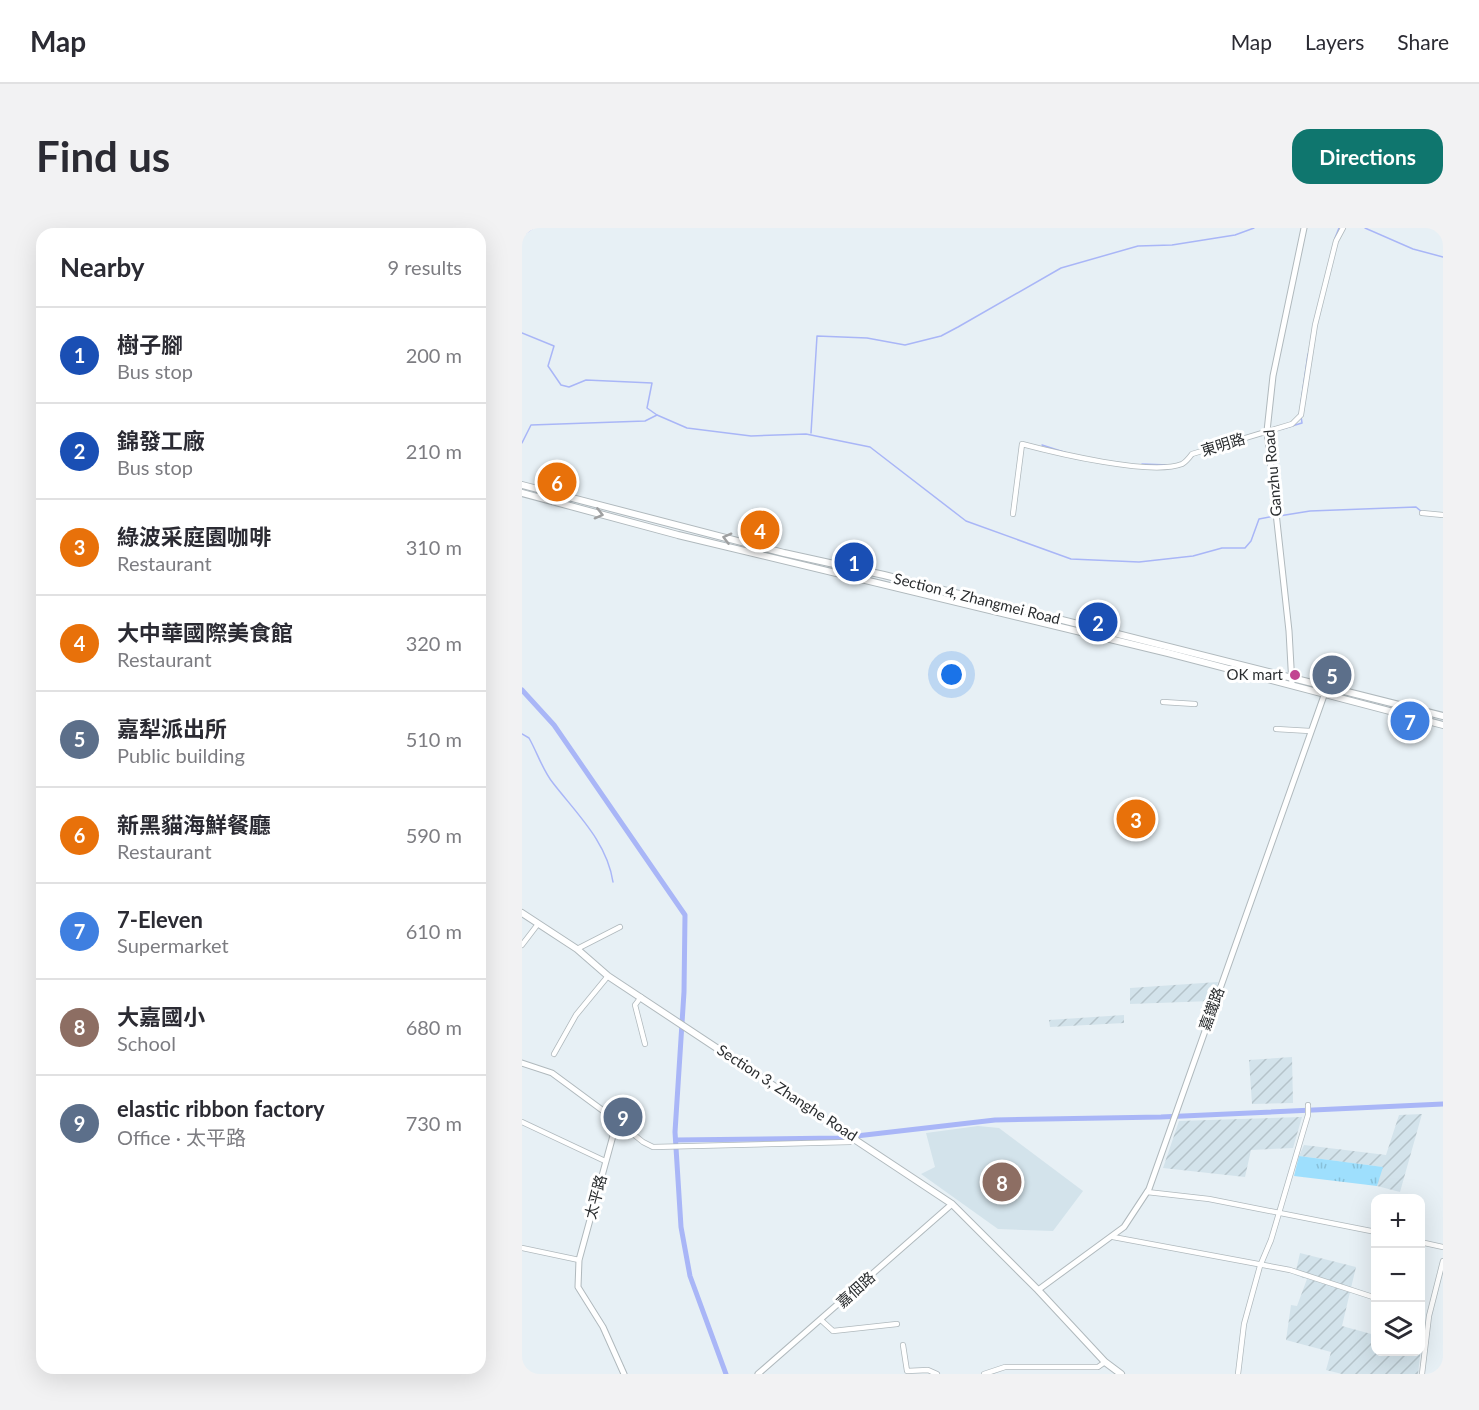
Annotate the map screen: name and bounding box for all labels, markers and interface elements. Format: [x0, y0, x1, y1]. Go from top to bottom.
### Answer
text: Map [30, 24, 86, 58]
text: Map [1231, 29, 1272, 54]
text: Layers [1305, 29, 1364, 54]
text: Share [1397, 29, 1449, 54]
button: Directions [1292, 129, 1443, 184]
text: Find us [36, 131, 170, 181]
text: Nearby [60, 251, 145, 283]
text: 9 results [387, 255, 462, 279]
text: 樹子腳 [117, 331, 183, 358]
text: 1 [74, 343, 85, 367]
text: 200 m [406, 343, 462, 367]
text: Bus stop [117, 359, 193, 383]
text: 錦發工廠 [117, 427, 205, 454]
street label: 東明路 [1199, 429, 1247, 459]
street label: Ganzhu Road [1259, 429, 1285, 517]
text: 2 [74, 439, 85, 463]
text: 210 m [406, 439, 462, 463]
text: Bus stop [117, 455, 193, 479]
pin: 6 [537, 460, 576, 504]
one-way arrow [593, 507, 603, 520]
pin: 4 [740, 508, 780, 552]
text: 綠波采庭園咖啡 [117, 523, 271, 550]
one-way arrow [722, 533, 732, 545]
text: 3 [74, 535, 85, 559]
text: 310 m [406, 535, 462, 559]
pin: 1 [834, 540, 874, 584]
text: Restaurant [117, 551, 212, 575]
street label: Section 4, Zhangmei Road [892, 569, 1062, 627]
pin: 2 [1078, 600, 1118, 644]
text: 大中華國際美食館 [117, 619, 293, 646]
text: 4 [74, 631, 85, 655]
text: 320 m [406, 631, 462, 655]
text: Restaurant [117, 647, 212, 671]
pin: 5 [1312, 652, 1352, 698]
your location [937, 660, 966, 689]
place label: OK mart [1227, 665, 1284, 683]
marker: OK mart [1288, 668, 1302, 682]
pin: 7 [1390, 698, 1430, 744]
text: 嘉犁派出所 [117, 715, 227, 742]
text: 5 [74, 727, 85, 751]
text: 510 m [406, 727, 462, 751]
text: Public building [117, 743, 245, 767]
pin: 3 [1116, 796, 1156, 842]
text: 新黑貓海鮮餐廳 [117, 811, 271, 838]
text: 6 [74, 823, 85, 847]
text: 590 m [406, 823, 462, 847]
text: Restaurant [117, 839, 212, 863]
text: 7-Eleven [117, 906, 203, 933]
text: 7 [74, 919, 85, 943]
text: 610 m [406, 919, 462, 943]
text: Supermarket [117, 933, 229, 957]
street label: 嘉鐵路 [1195, 984, 1227, 1033]
text: 大嘉國小 [117, 1003, 205, 1030]
text: 8 [74, 1015, 85, 1039]
text: 680 m [406, 1015, 462, 1039]
text: School [117, 1031, 176, 1055]
street label: Section 3, Zhanghe Road [714, 1040, 861, 1144]
pin: 9 [604, 1094, 642, 1140]
text: elastic ribbon factory [117, 1095, 324, 1122]
text: 9 [74, 1111, 85, 1135]
text: 730 m [406, 1111, 462, 1135]
text: Office · 太平路 [117, 1125, 246, 1149]
pin: 8 [982, 1160, 1022, 1204]
street label: 太平路 [581, 1173, 610, 1221]
map controls [1371, 1194, 1425, 1356]
button: + [1371, 1194, 1425, 1248]
button: − [1371, 1248, 1425, 1302]
street label: 嘉佃路 [833, 1268, 878, 1311]
button: layers [1371, 1302, 1425, 1356]

